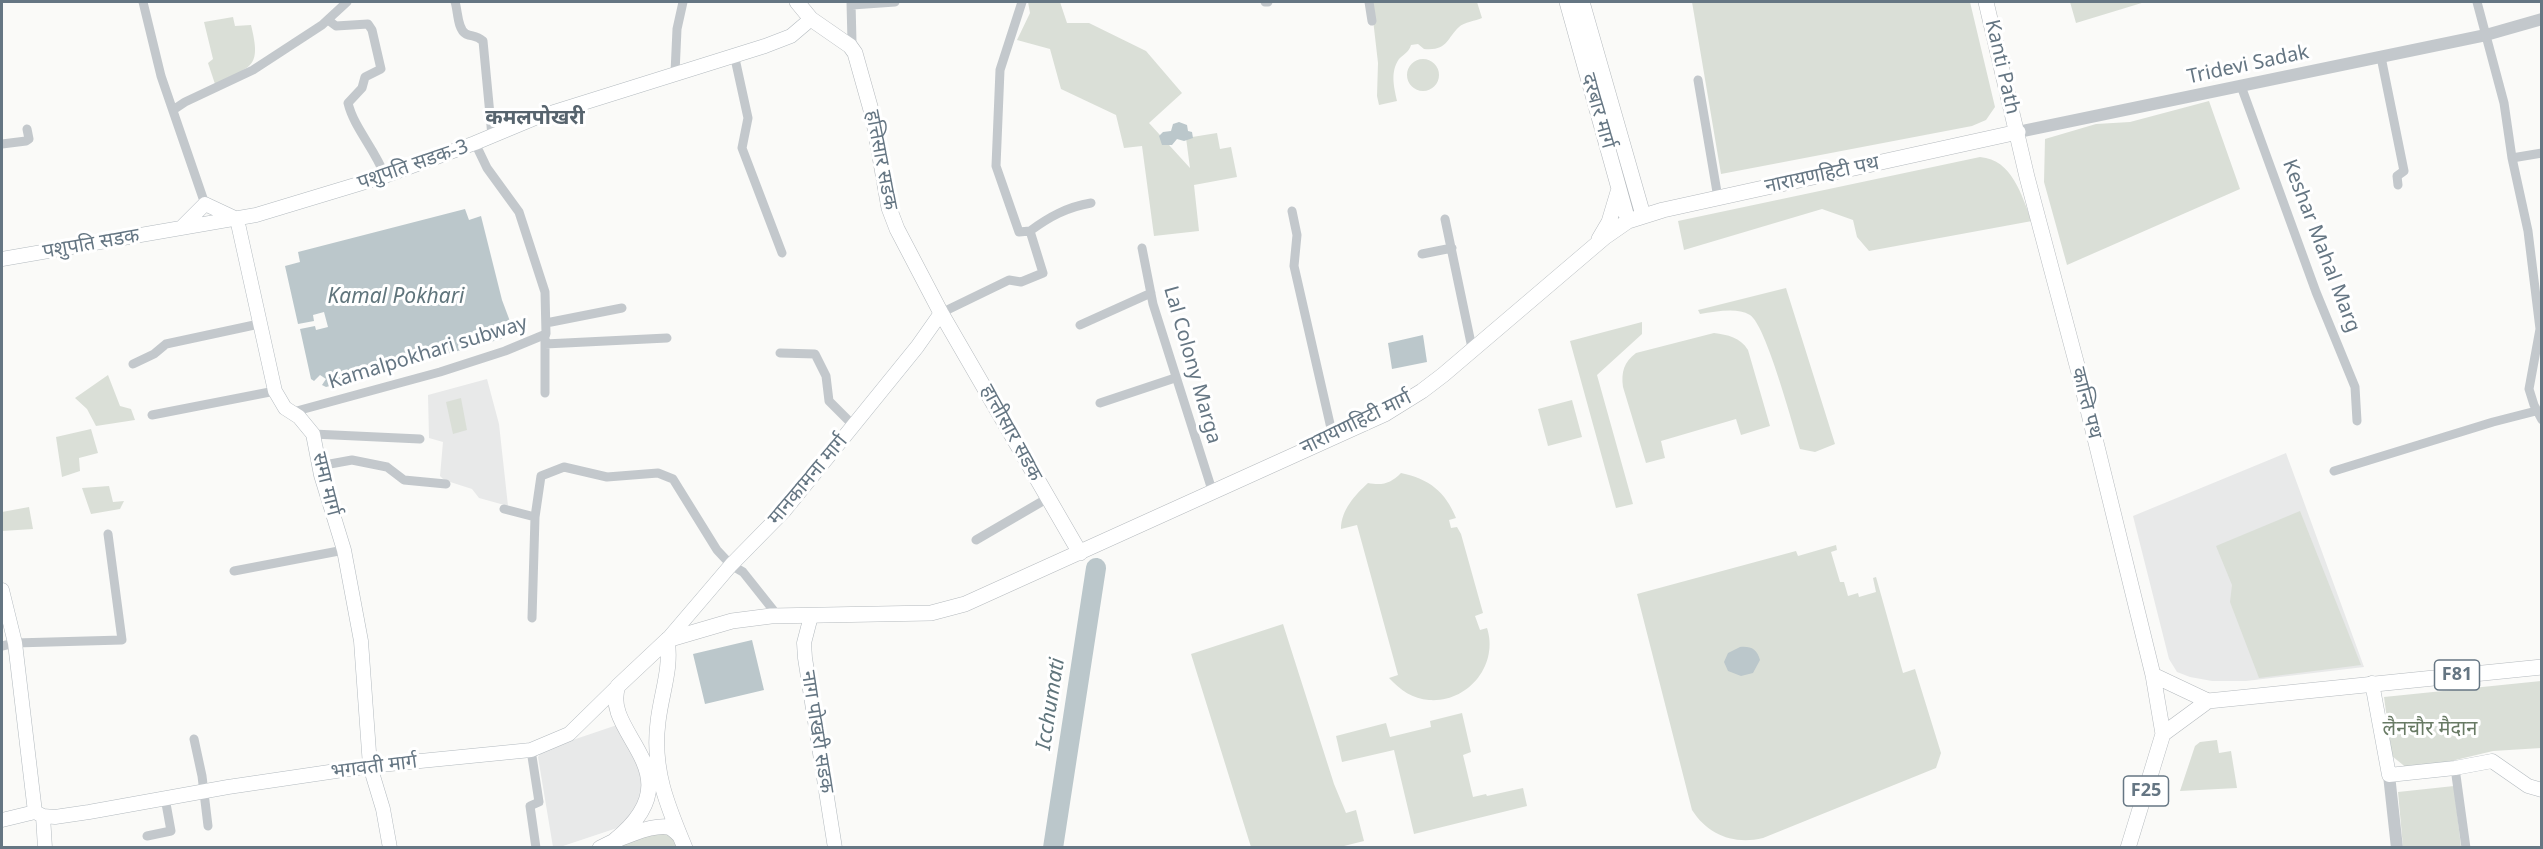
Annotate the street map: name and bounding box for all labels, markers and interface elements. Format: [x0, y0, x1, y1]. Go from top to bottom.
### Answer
street label: Kanti Path [1979, 17, 2025, 117]
street label: Tridevi Sadak [2185, 40, 2311, 90]
street label: दरबार मार्ग [1576, 71, 1620, 151]
district label: कमलपोखरी [485, 105, 585, 131]
street label: हत्तिसार सडक [860, 108, 902, 212]
street label: पशुपति सडक-3 [354, 135, 472, 195]
street label: नारायणहिटी पथ [1763, 151, 1881, 199]
street label: Keshar Mahal Marg [2277, 156, 2365, 336]
street label: पशुपति सडक [41, 224, 141, 264]
street label: Lal Colony Marga [1158, 283, 1226, 447]
water label: Kamal Pokhari [328, 284, 464, 310]
street label: Kamalpokhari subway [326, 311, 530, 395]
street label: कान्ति पथ [2066, 365, 2106, 441]
street label: हात्तीसार सडक [975, 381, 1047, 485]
street label: नारायणहिटी मार्ग [1297, 386, 1415, 460]
street label: मानकामना मार्ग [763, 430, 853, 530]
street label: समा मार्ग [307, 450, 345, 518]
water label: Icchumati [1031, 656, 1071, 752]
road number: F81 [2434, 660, 2480, 690]
street label: नाग पोखरी सडक [795, 669, 839, 795]
park label: लैनचौर मैदान [2383, 717, 2477, 741]
street label: भगवती मार्ग [330, 750, 418, 784]
road number: F25 [2124, 776, 2168, 806]

